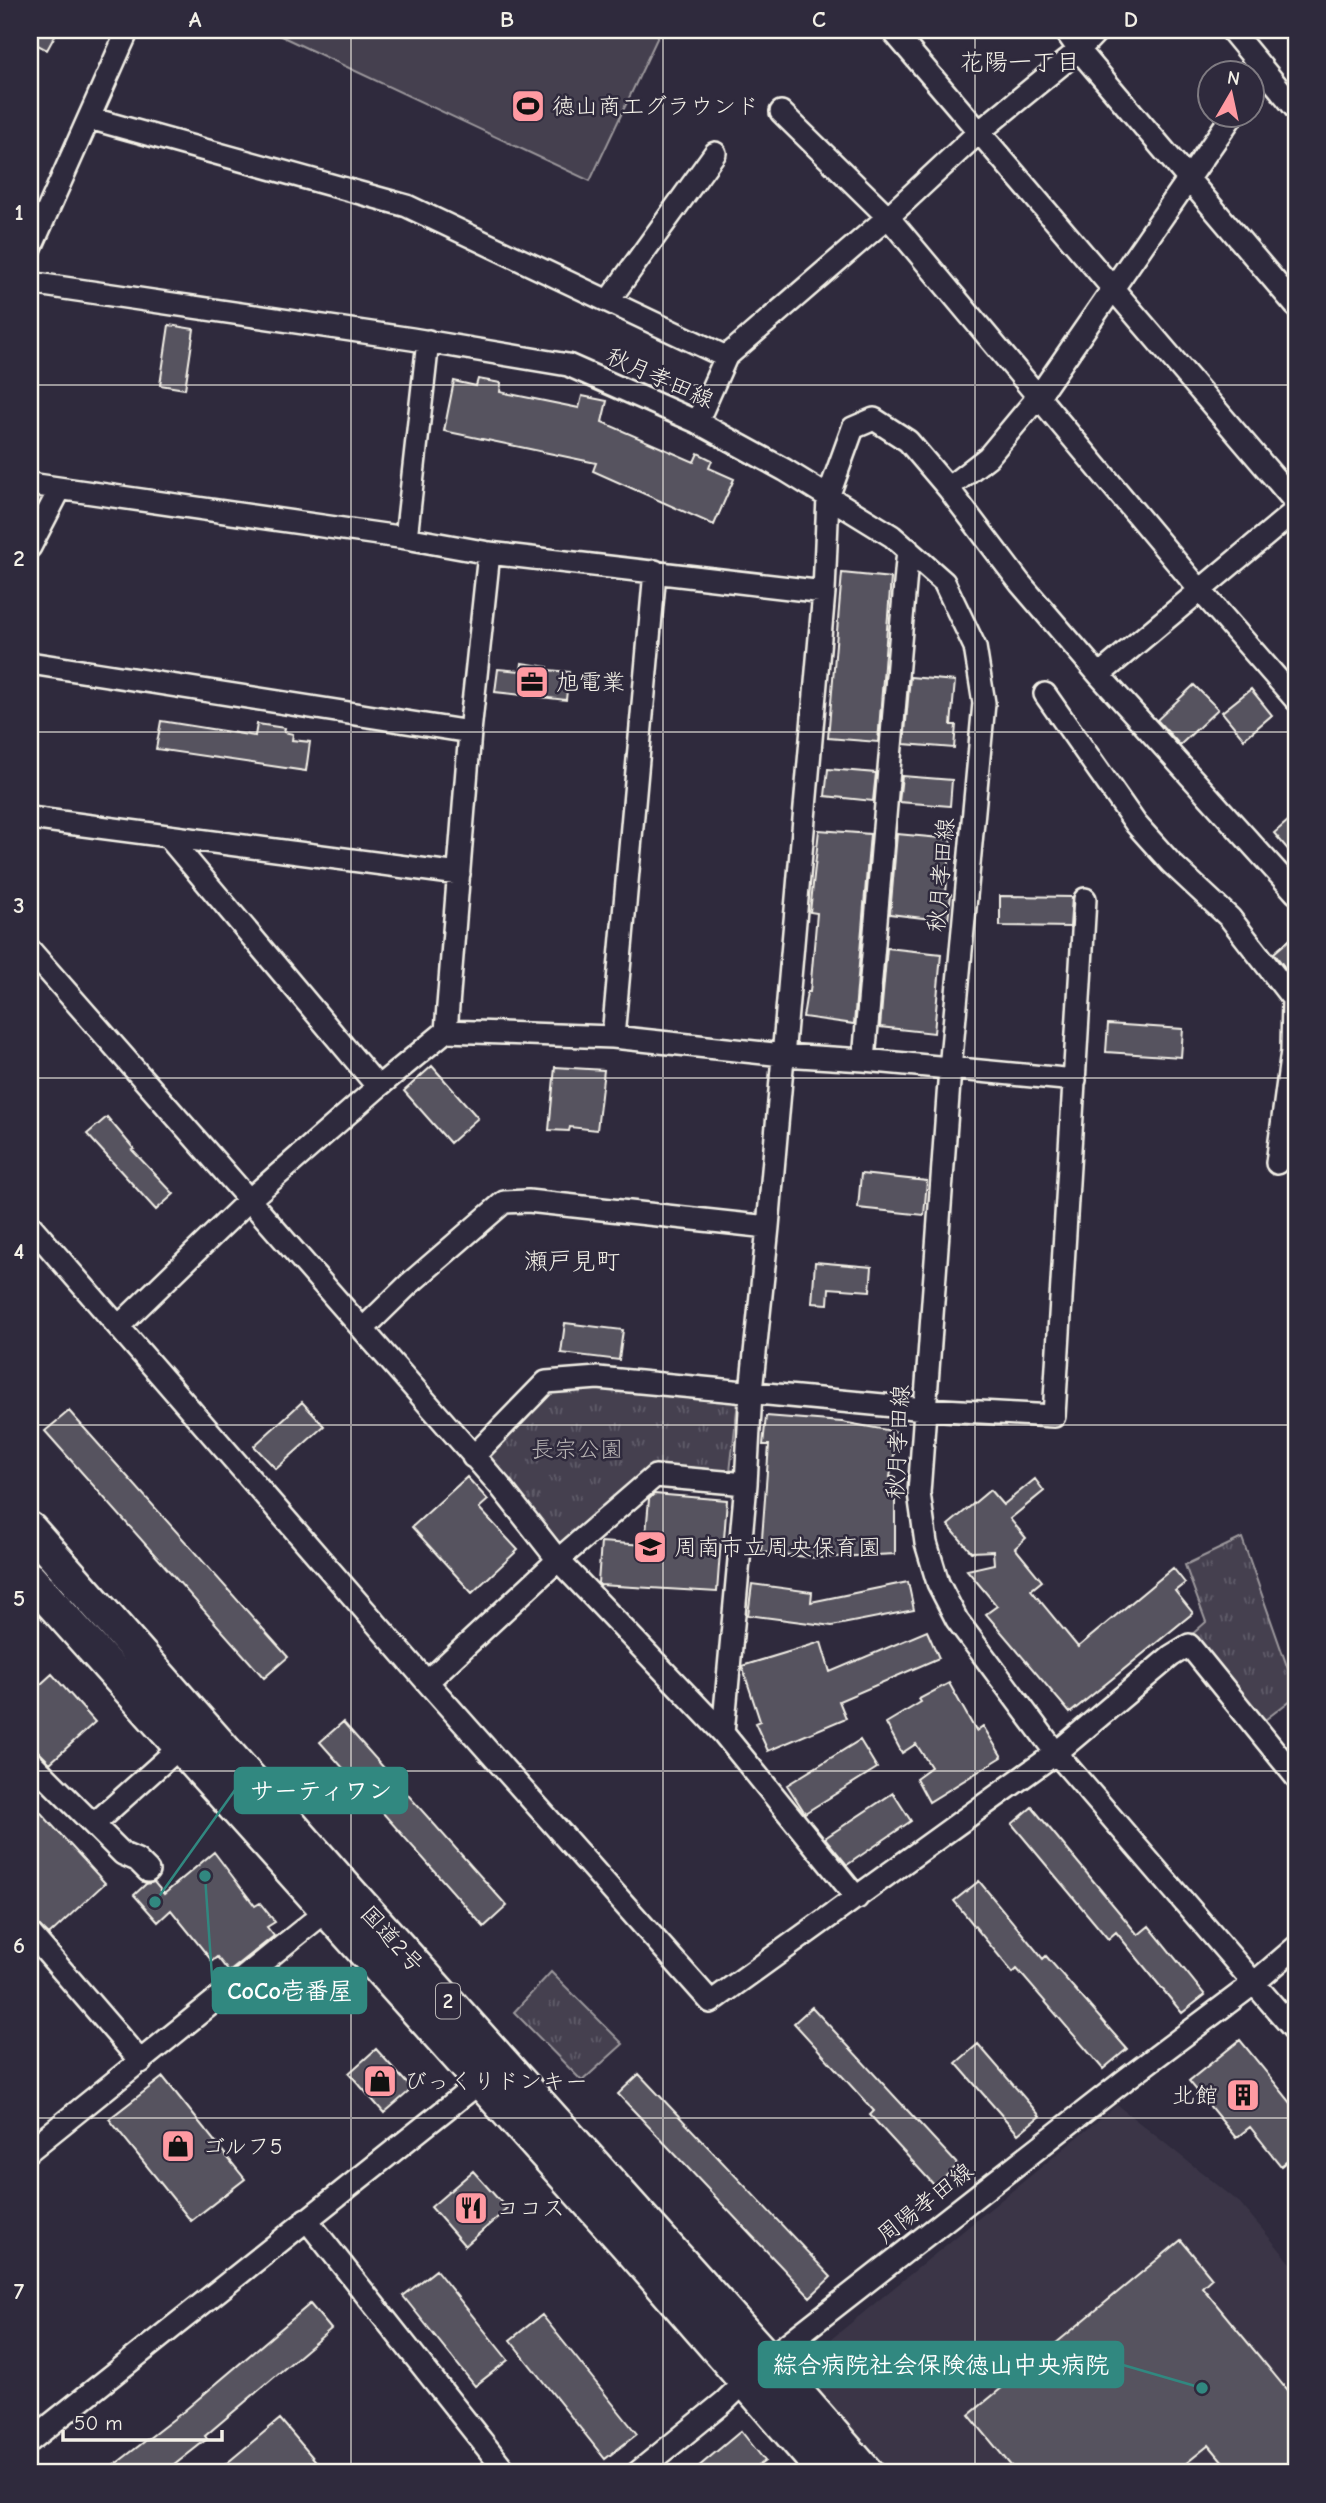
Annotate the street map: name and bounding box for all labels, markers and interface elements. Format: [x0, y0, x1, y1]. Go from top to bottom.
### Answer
text: A [189, 6, 202, 33]
text: B [500, 6, 514, 33]
text: C [812, 6, 826, 33]
text: D [1124, 6, 1138, 33]
district label: 花陽一丁目 [960, 48, 1080, 76]
north arrow [1196, 60, 1266, 130]
text: N [1226, 66, 1241, 90]
sports icon: 徳山商工グラウンド [509, 87, 547, 125]
place label: 徳山商工グラウンド [552, 93, 759, 120]
text: 1 [14, 199, 24, 226]
street label: 秋月孝田線 [602, 342, 718, 414]
text: 2 [13, 545, 25, 572]
office icon: 旭電業 [513, 663, 551, 701]
place label: 旭電業 [556, 669, 625, 696]
street label: 秋月孝田線 [923, 817, 959, 933]
text: 3 [13, 892, 25, 919]
text: 4 [14, 1238, 25, 1265]
district label: 瀬戸見町 [524, 1247, 620, 1275]
street label: 秋月孝田線 [882, 1384, 914, 1500]
park label: 長宗公園 [531, 1436, 623, 1463]
school or university icon: 周南市立周央保育園 [631, 1528, 669, 1566]
place label: 周南市立周央保育園 [674, 1534, 881, 1561]
text: 5 [13, 1585, 25, 1612]
callout: サーティワン [235, 1768, 407, 1813]
text: サーティワン [250, 1777, 392, 1805]
street label: 国道2号 [355, 1900, 429, 1978]
text: 6 [13, 1932, 25, 1959]
callout: CoCo壱番屋 [213, 1968, 366, 2013]
text: CoCo壱番屋 [227, 1977, 353, 2005]
road number: 2 [436, 1983, 460, 2018]
shop icon: びっくりドンキー [361, 2062, 399, 2100]
place label: びっくりドンキー [404, 2068, 588, 2095]
building icon: 北館 [1224, 2076, 1262, 2114]
place label: 北館 [1172, 2082, 1218, 2109]
shop icon: ゴルフ5 [159, 2127, 197, 2165]
place label: ゴルフ5 [202, 2133, 283, 2160]
street label: 周陽孝田線 [871, 2157, 979, 2249]
restaurant icon: ココス [452, 2189, 490, 2227]
place label: ココス [496, 2195, 565, 2222]
text: 7 [14, 2278, 25, 2305]
callout: 綜合病院社会保険徳山中央病院 [759, 2342, 1123, 2387]
text: 綜合病院社会保険徳山中央病院 [773, 2351, 1109, 2379]
scale bar [63, 2398, 222, 2442]
text: 50 m [74, 2411, 123, 2435]

